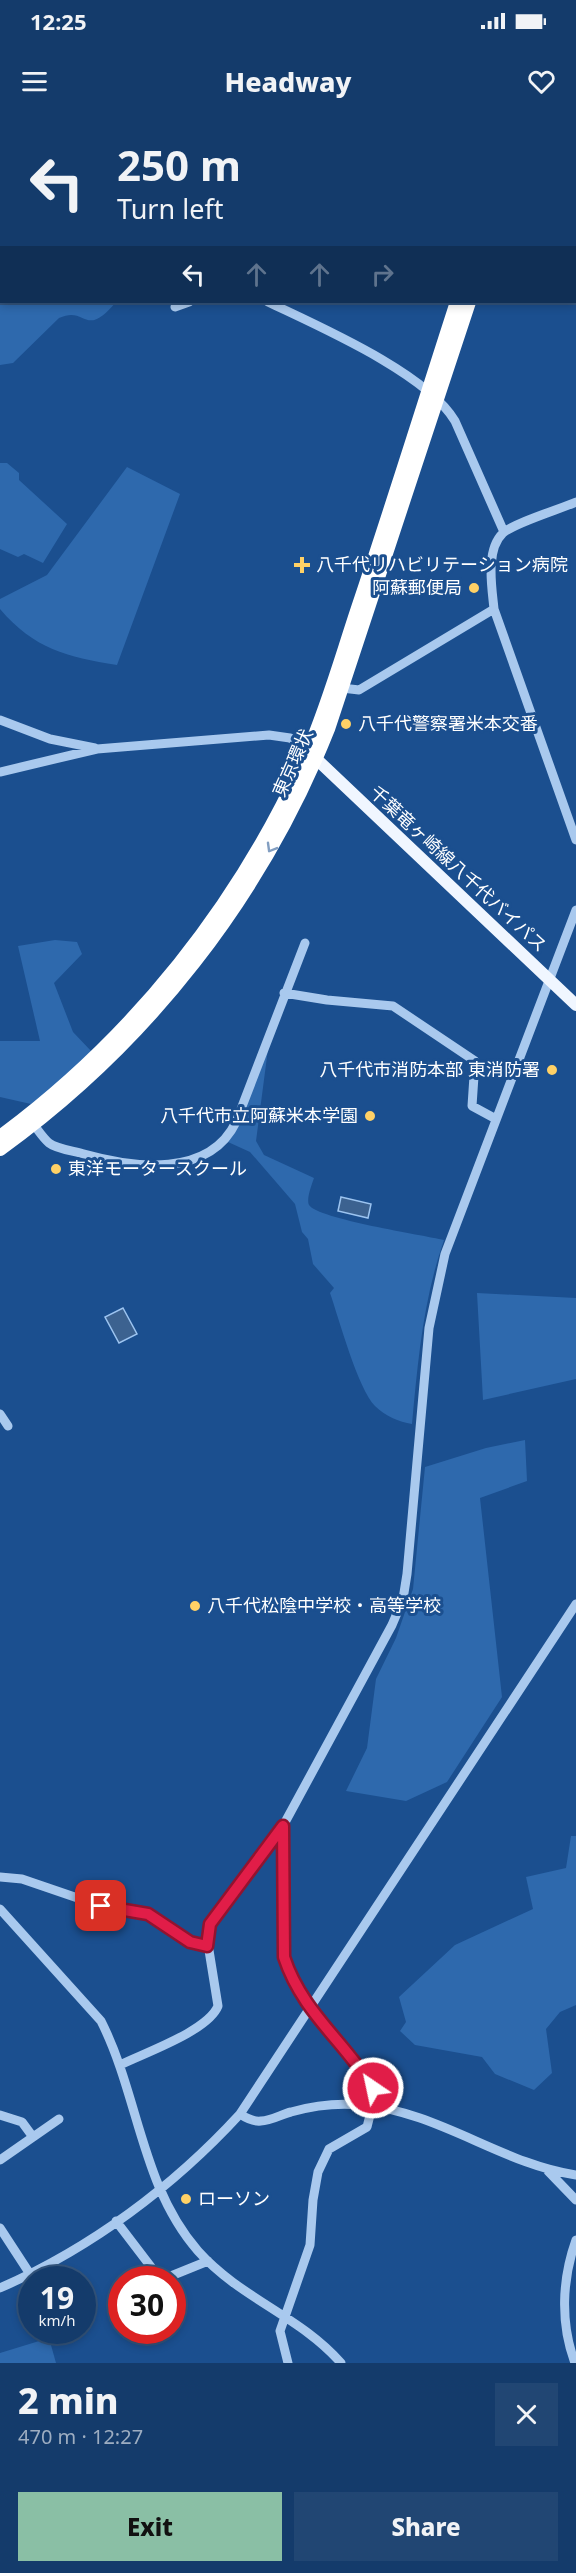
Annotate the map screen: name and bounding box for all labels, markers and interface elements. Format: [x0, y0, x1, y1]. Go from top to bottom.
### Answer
text: 12:25 [30, 6, 87, 36]
text: Headway [225, 63, 351, 100]
icon: menu [18, 65, 51, 98]
icon: heart [525, 65, 558, 98]
text: 250 m [117, 136, 241, 193]
icon: left [18, 144, 96, 222]
text: Turn left [117, 190, 223, 227]
icon: left [177, 258, 210, 291]
icon: ahead [240, 258, 273, 291]
icon: ahead [303, 258, 336, 291]
icon: right [366, 258, 399, 291]
place label: 八千代リハビリテーション病院 [316, 552, 568, 576]
marker: 八千代リハビリテーション病院 [293, 556, 311, 574]
place label: 阿蘇郵便局 [372, 575, 462, 599]
marker: 阿蘇郵便局 [467, 581, 481, 595]
place label: 八千代警察署米本交番 [358, 711, 538, 735]
marker: 八千代警察署米本交番 [339, 717, 353, 731]
street label: 東京環状 [266, 725, 318, 800]
street label: 千葉竜ヶ崎線八千代バイパス [365, 780, 552, 957]
one-way arrow [266, 842, 278, 852]
place label: 八千代市消防本部 東消防署 [319, 1057, 540, 1081]
marker: 八千代市消防本部 東消防署 [545, 1063, 559, 1077]
place label: 八千代市立阿蘇米本学園 [160, 1103, 358, 1127]
marker: 八千代市立阿蘇米本学園 [363, 1109, 377, 1123]
place label: 東洋モータースクール [68, 1156, 247, 1180]
marker: 東洋モータースクール [49, 1162, 63, 1176]
place label: 八千代松陰中学校・高等学校 [207, 1593, 441, 1617]
marker: 八千代松陰中学校・高等学校 [188, 1599, 202, 1613]
pin [75, 1880, 126, 1931]
icon: arrive [84, 1889, 117, 1922]
position arrow [341, 2056, 405, 2120]
place label: ローソン [198, 2186, 270, 2210]
marker: ローソン [179, 2192, 193, 2206]
speed limit sign: 30 [108, 2266, 186, 2344]
text: 19 [40, 2277, 74, 2318]
text: km/h [39, 2310, 75, 2330]
text: 2 min [18, 2376, 119, 2425]
button: close [495, 2383, 558, 2446]
text: 470 m · 12:27 [18, 2423, 143, 2450]
button: Exit [18, 2492, 282, 2561]
button: Share [294, 2492, 558, 2561]

